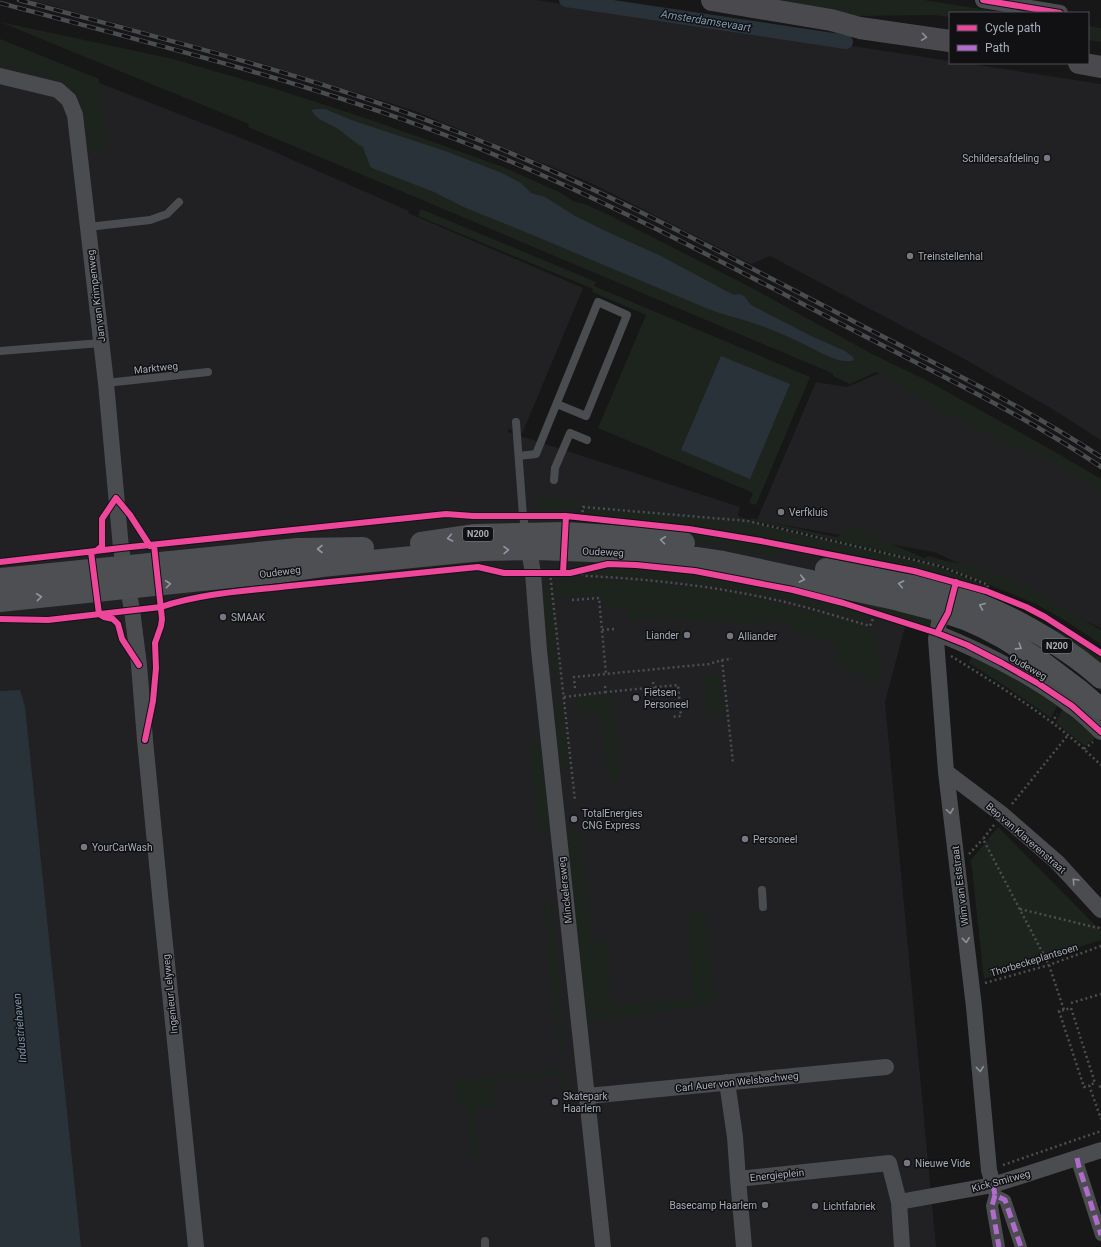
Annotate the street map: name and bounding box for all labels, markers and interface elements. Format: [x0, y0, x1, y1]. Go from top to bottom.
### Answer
water label: Amsterdamsevaart [659, 7, 752, 35]
legend [949, 12, 1089, 64]
text: Cycle path [985, 21, 1041, 35]
one-way arrow [921, 32, 927, 41]
text: Path [985, 41, 1010, 55]
place label: Schildersafdeling [962, 153, 1039, 164]
marker: Schildersafdeling [1042, 153, 1052, 163]
street label: Jan van Krimpenweg [85, 249, 107, 343]
marker: Treinstellenhal [905, 251, 915, 261]
place label: Treinstellenhal [918, 251, 983, 262]
street label: Marktweg [133, 360, 179, 376]
marker: Verfkluis [776, 507, 786, 517]
place label: Verfkluis [789, 507, 828, 518]
road number: N200 [463, 527, 493, 541]
one-way arrow [447, 533, 453, 542]
one-way arrow [660, 536, 666, 545]
one-way arrow [317, 545, 323, 553]
street label: Oudeweg [582, 545, 624, 559]
one-way arrow [503, 546, 509, 554]
street label: Oudeweg [259, 564, 301, 580]
one-way arrow [799, 574, 805, 582]
one-way arrow [165, 580, 171, 589]
one-way arrow [898, 580, 904, 588]
one-way arrow [36, 593, 42, 602]
one-way arrow [979, 602, 986, 610]
marker: SMAAK [218, 612, 228, 622]
place label: SMAAK [231, 612, 266, 623]
place label: Liander [646, 630, 680, 641]
marker: Liander [682, 630, 692, 640]
marker: Alliander [725, 631, 735, 641]
place label: Alliander [738, 631, 778, 642]
road number: N200 [1042, 639, 1072, 653]
one-way arrow [1015, 642, 1022, 650]
street label: Oudeweg [1007, 652, 1049, 682]
place label: Fietsen Personeel [644, 687, 688, 710]
marker: Fietsen Personeel [631, 693, 641, 703]
street label: Bep van Klaverenstraat [984, 800, 1068, 876]
place label: TotalEnergies CNG Express [582, 808, 643, 831]
one-way arrow [945, 808, 954, 814]
marker: TotalEnergies CNG Express [569, 814, 579, 824]
marker: Personeel [740, 834, 750, 844]
place label: Personeel [753, 834, 797, 845]
marker: YourCarWash [79, 842, 89, 852]
place label: YourCarWash [92, 842, 152, 853]
street label: Wim van Eststraat [950, 845, 970, 927]
street label: Minckelersweg [556, 856, 574, 924]
one-way arrow [1072, 878, 1079, 886]
one-way arrow [961, 937, 970, 943]
street label: Thorbeckeplantsoen [989, 941, 1079, 979]
street label: Ingenieur Lelyweg [160, 954, 180, 1034]
water label: Industriehaven [10, 993, 30, 1063]
one-way arrow [975, 1066, 984, 1072]
street label: Carl Auer von Welsbachweg [675, 1070, 799, 1094]
place label: Skatepark Haarlem [563, 1091, 608, 1114]
marker: Skatepark Haarlem [550, 1097, 560, 1107]
marker: Nieuwe Vide [902, 1158, 912, 1168]
place label: Nieuwe Vide [915, 1158, 970, 1169]
street label: Energieplein [749, 1167, 805, 1183]
street label: Kick Smitweg [970, 1168, 1032, 1194]
place label: Basecamp Haarlem [669, 1200, 757, 1211]
marker: Basecamp Haarlem [760, 1200, 770, 1210]
marker: Lichtfabriek [810, 1201, 820, 1211]
place label: Lichtfabriek [823, 1201, 876, 1212]

